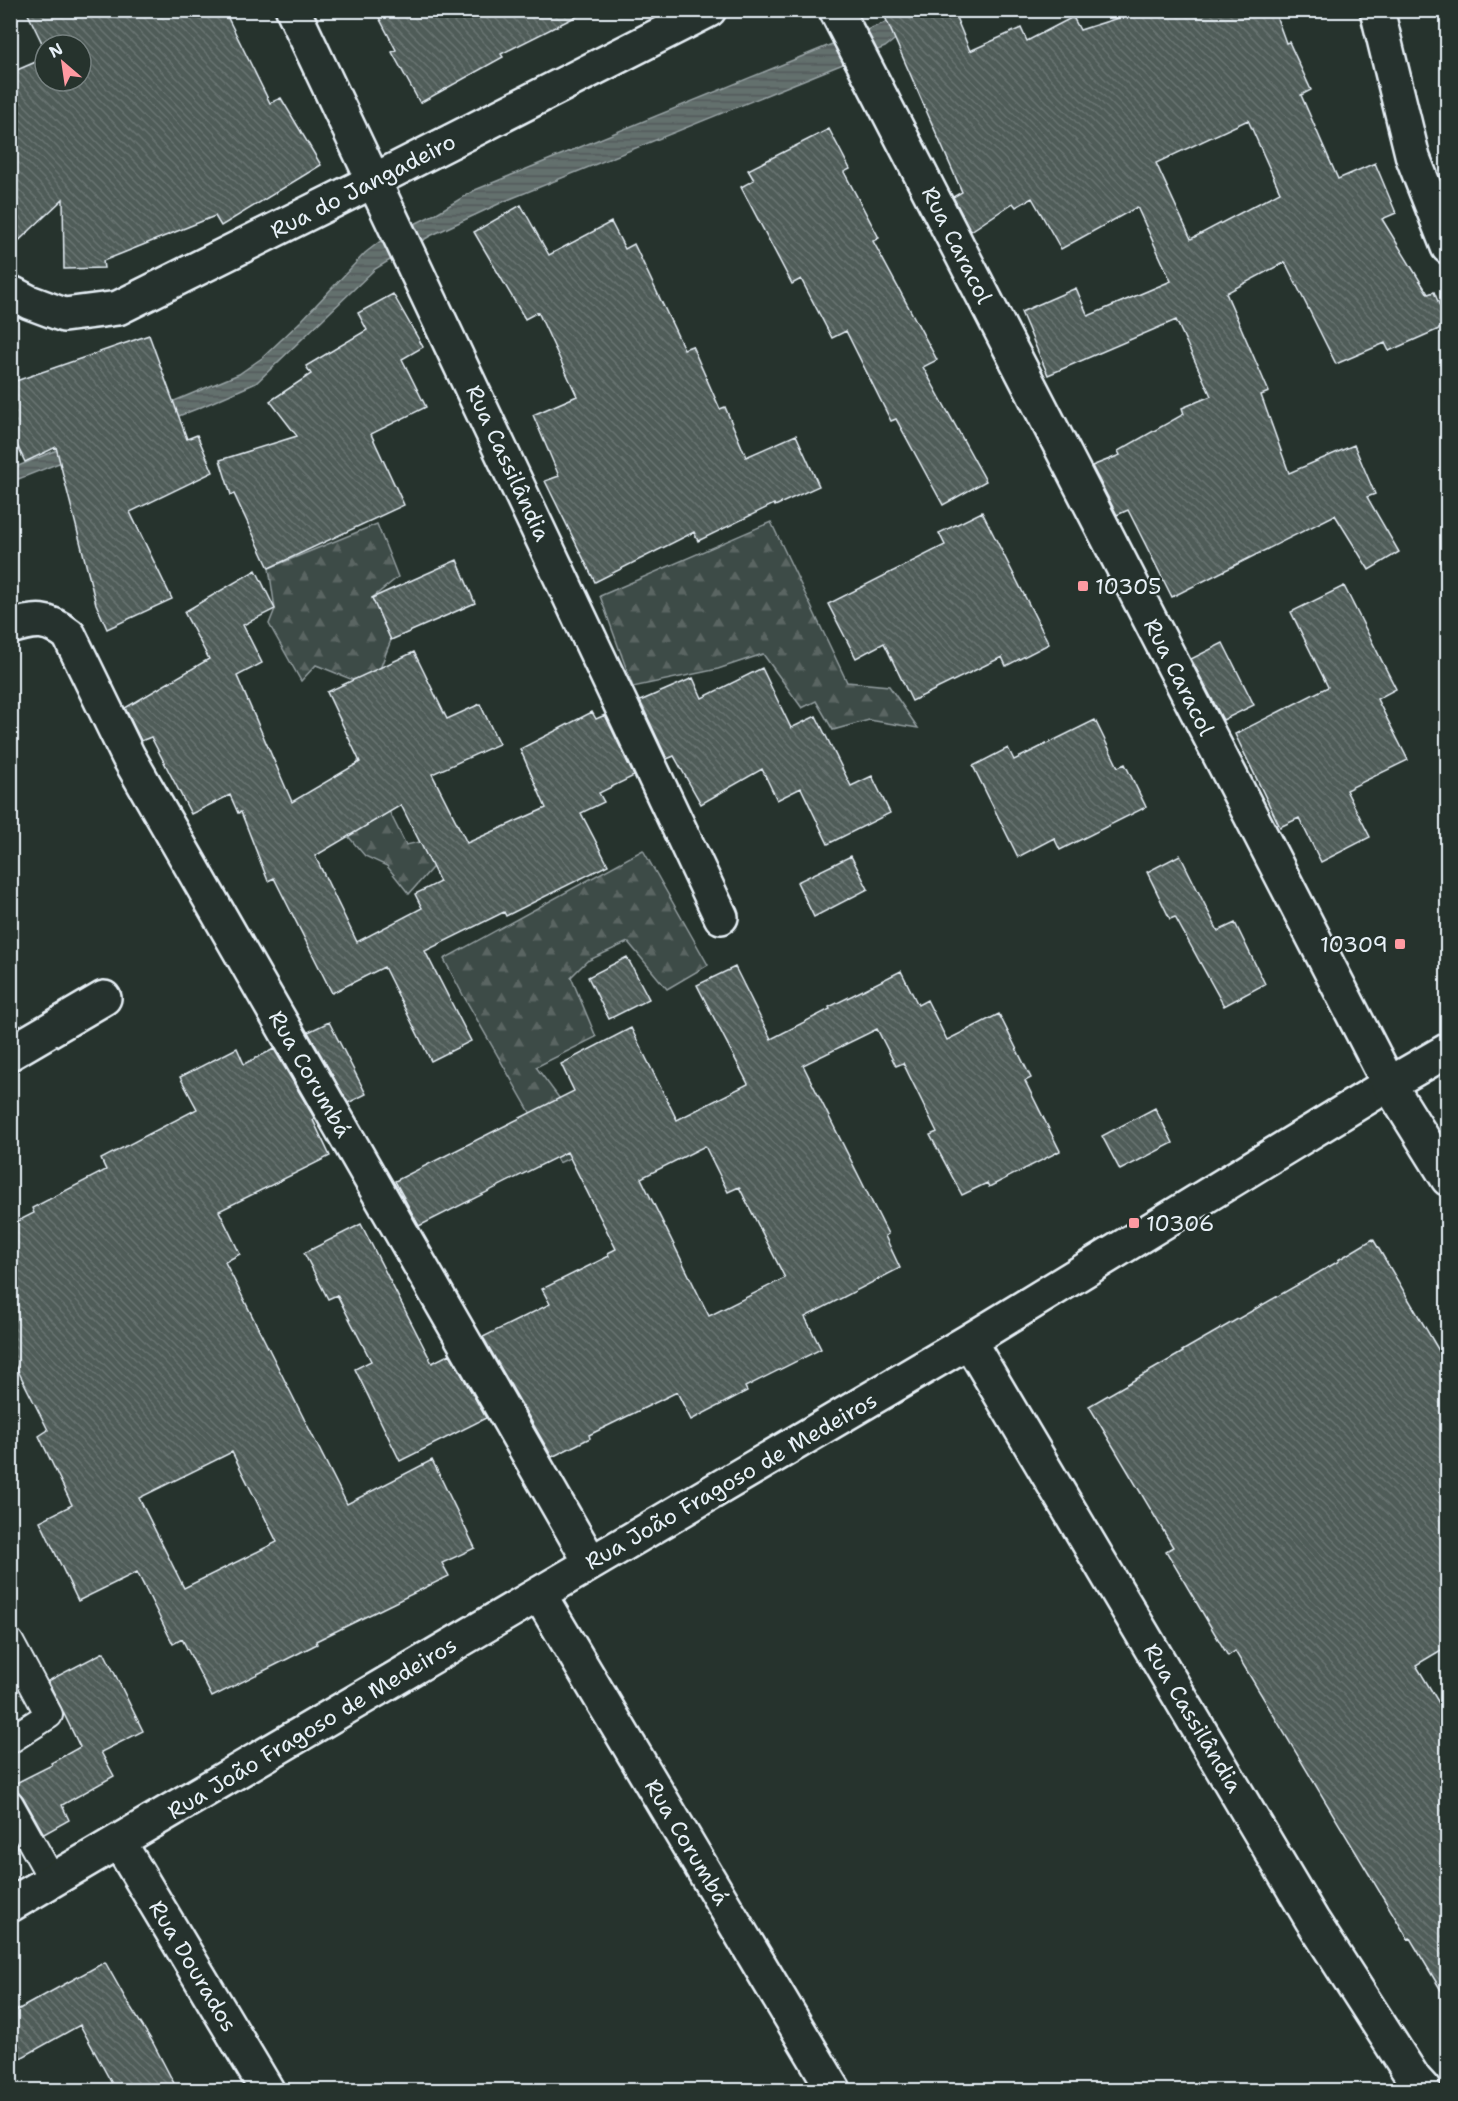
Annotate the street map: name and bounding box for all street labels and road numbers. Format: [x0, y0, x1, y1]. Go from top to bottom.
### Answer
street label: Rua do Jangadeiro [266, 127, 460, 245]
street label: Rua Caracol [915, 181, 999, 309]
street label: Rua Cassilândia [459, 380, 557, 546]
street label: Rua Caracol [1137, 613, 1221, 741]
street label: Rua Corumbá [262, 1005, 358, 1143]
street label: Rua João Fragoso de Medeiros [580, 1385, 882, 1577]
street label: Rua João Fragoso de Medeiros [162, 1630, 462, 1826]
street label: Rua Cassilândia [1137, 1638, 1249, 1798]
street label: Rua Corumbá [638, 1774, 736, 1911]
street label: Rua Dourados [142, 1895, 244, 2037]

